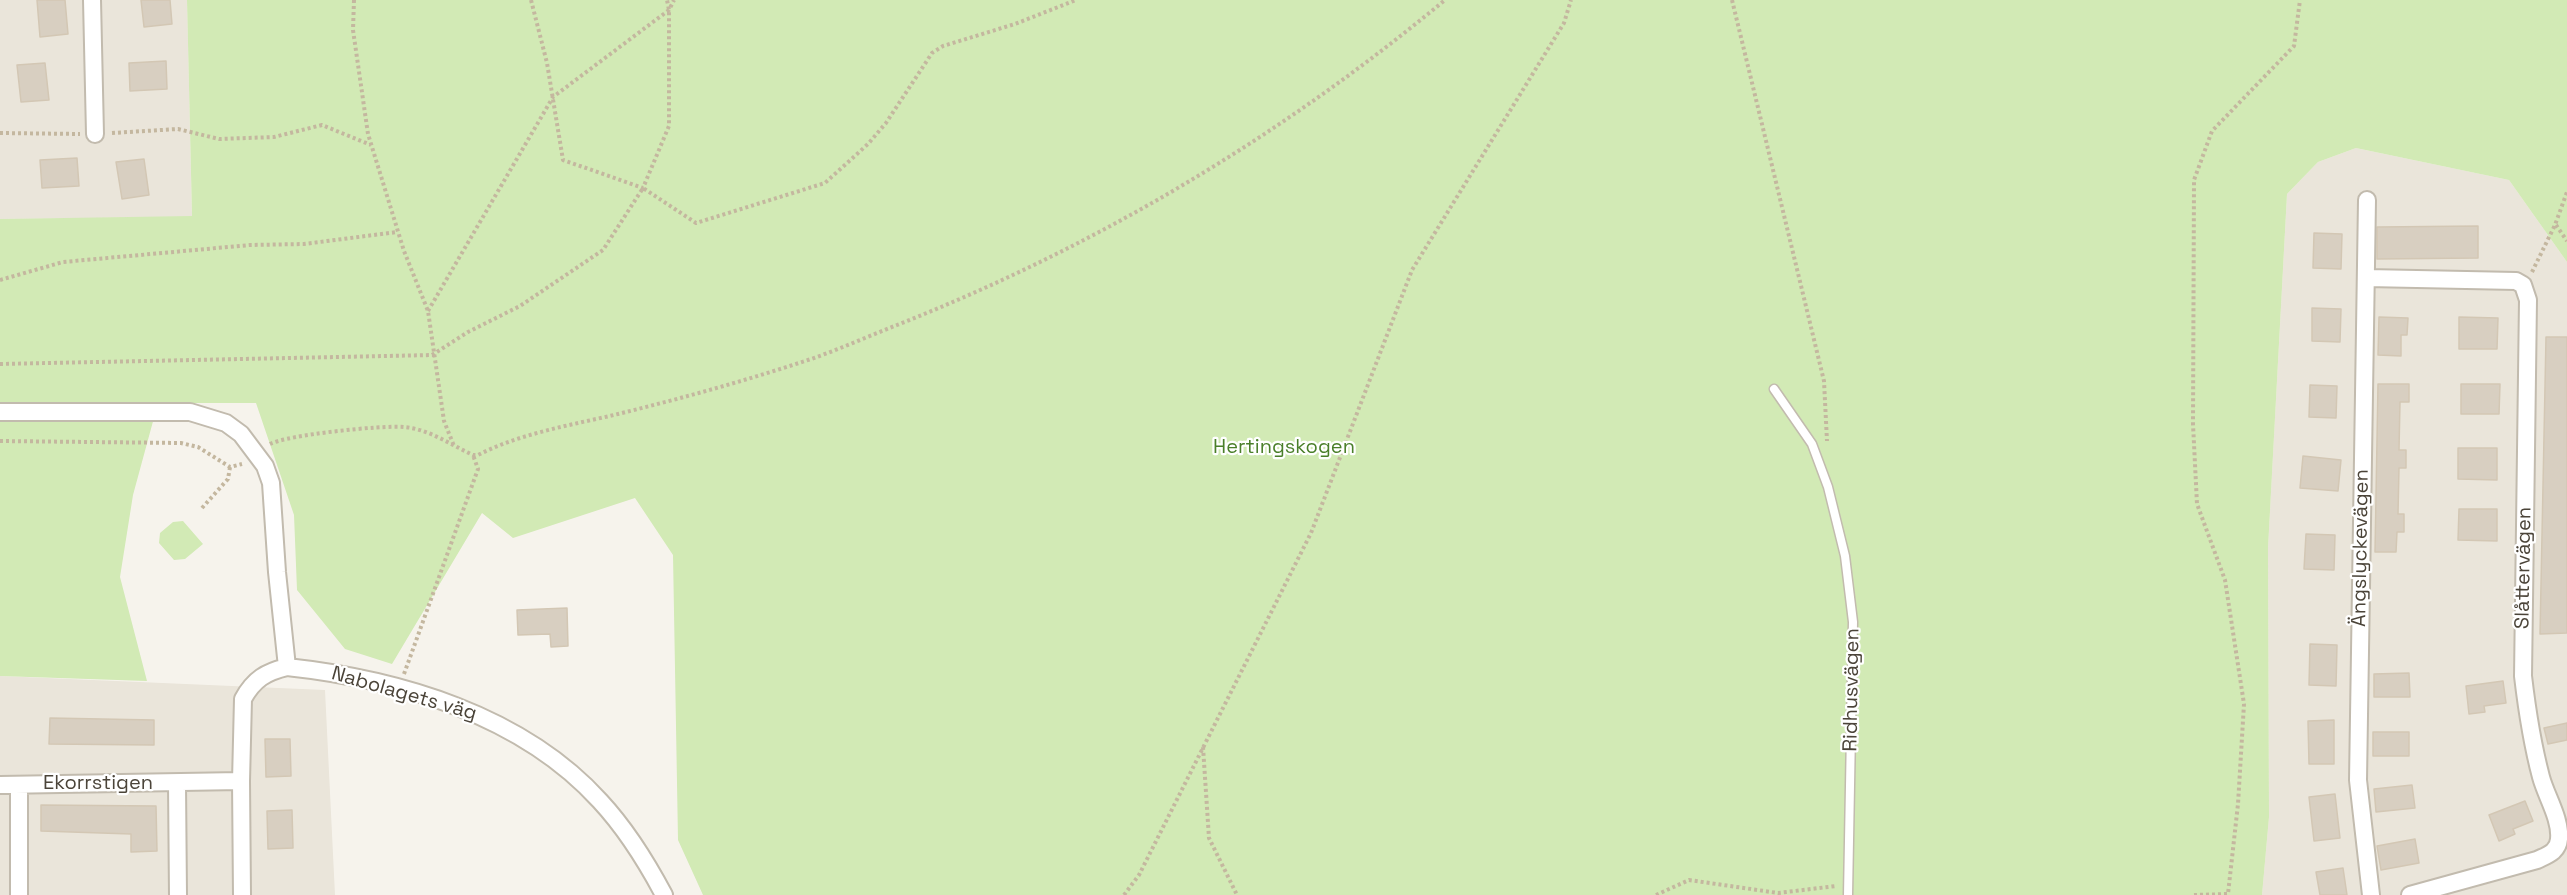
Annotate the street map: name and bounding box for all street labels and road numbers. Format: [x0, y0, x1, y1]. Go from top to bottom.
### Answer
street label: Ängslyckevägen [2348, 469, 2374, 627]
street label: Slåttervägen [2511, 507, 2537, 629]
street label: Ridhusvägen [1839, 628, 1865, 752]
street label: Nabolagets väg [329, 662, 479, 726]
street label: Ekorrstigen [43, 772, 153, 796]

